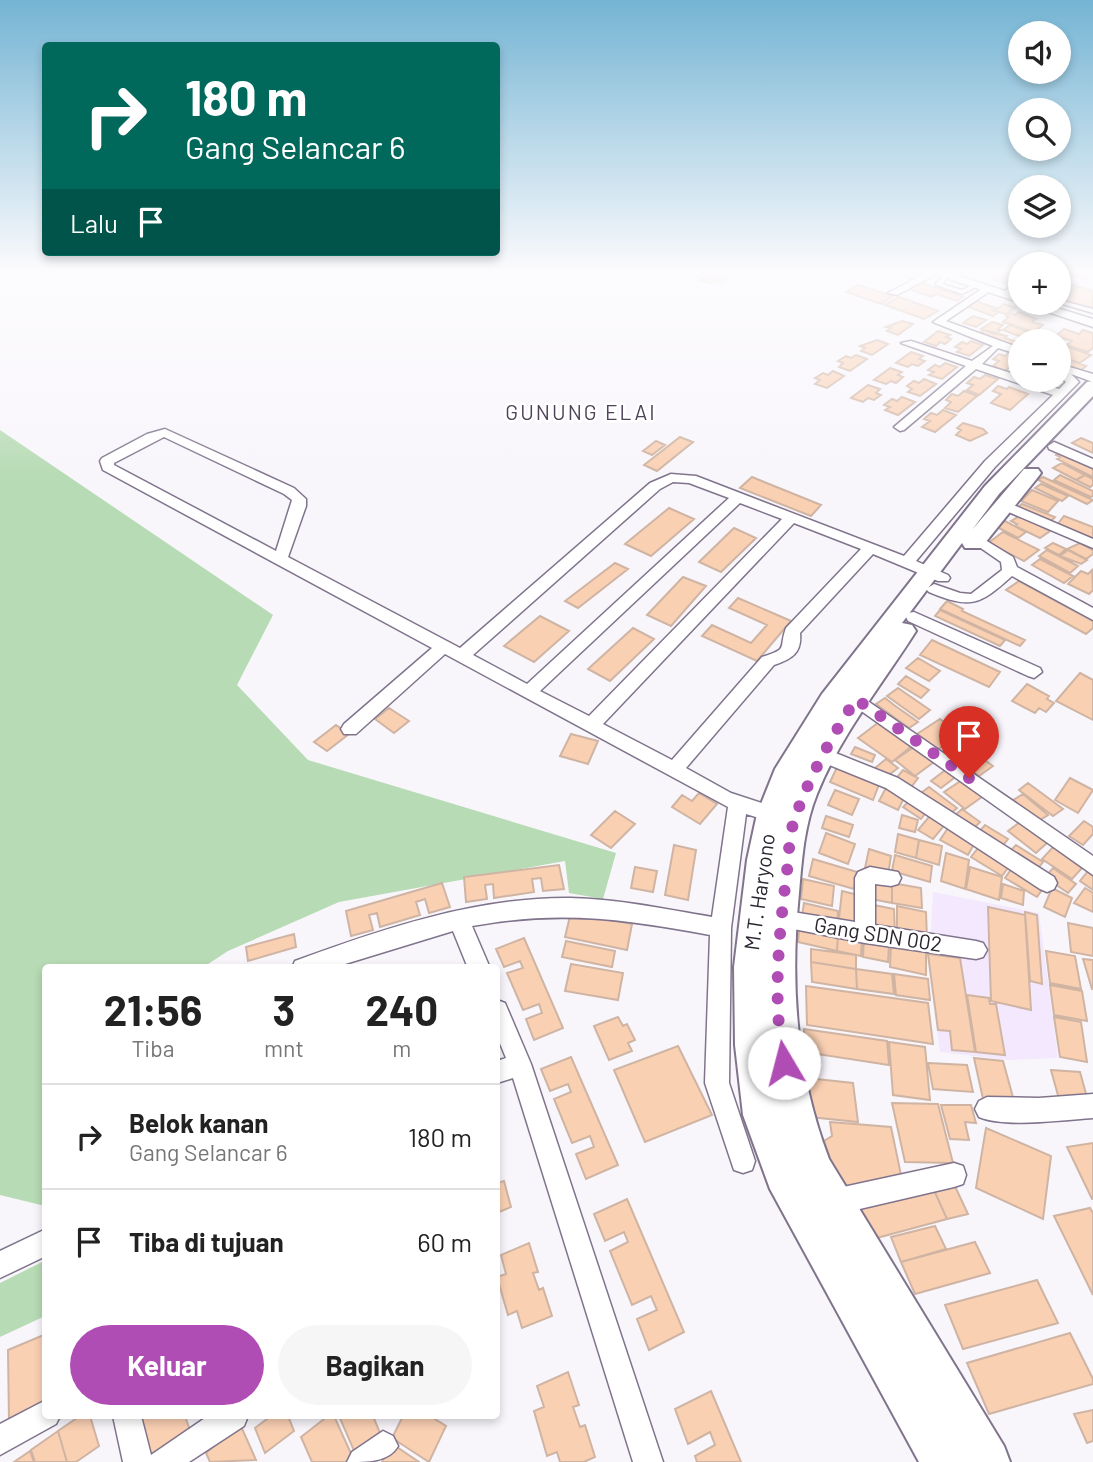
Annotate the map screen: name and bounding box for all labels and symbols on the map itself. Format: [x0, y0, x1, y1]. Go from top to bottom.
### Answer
district label: GUNUNG ELAI [505, 399, 657, 424]
pin [939, 706, 999, 778]
street label: M.T. Haryono [738, 832, 779, 952]
street label: Gang SDN 002 [813, 911, 944, 956]
position arrow [747, 1026, 821, 1100]

